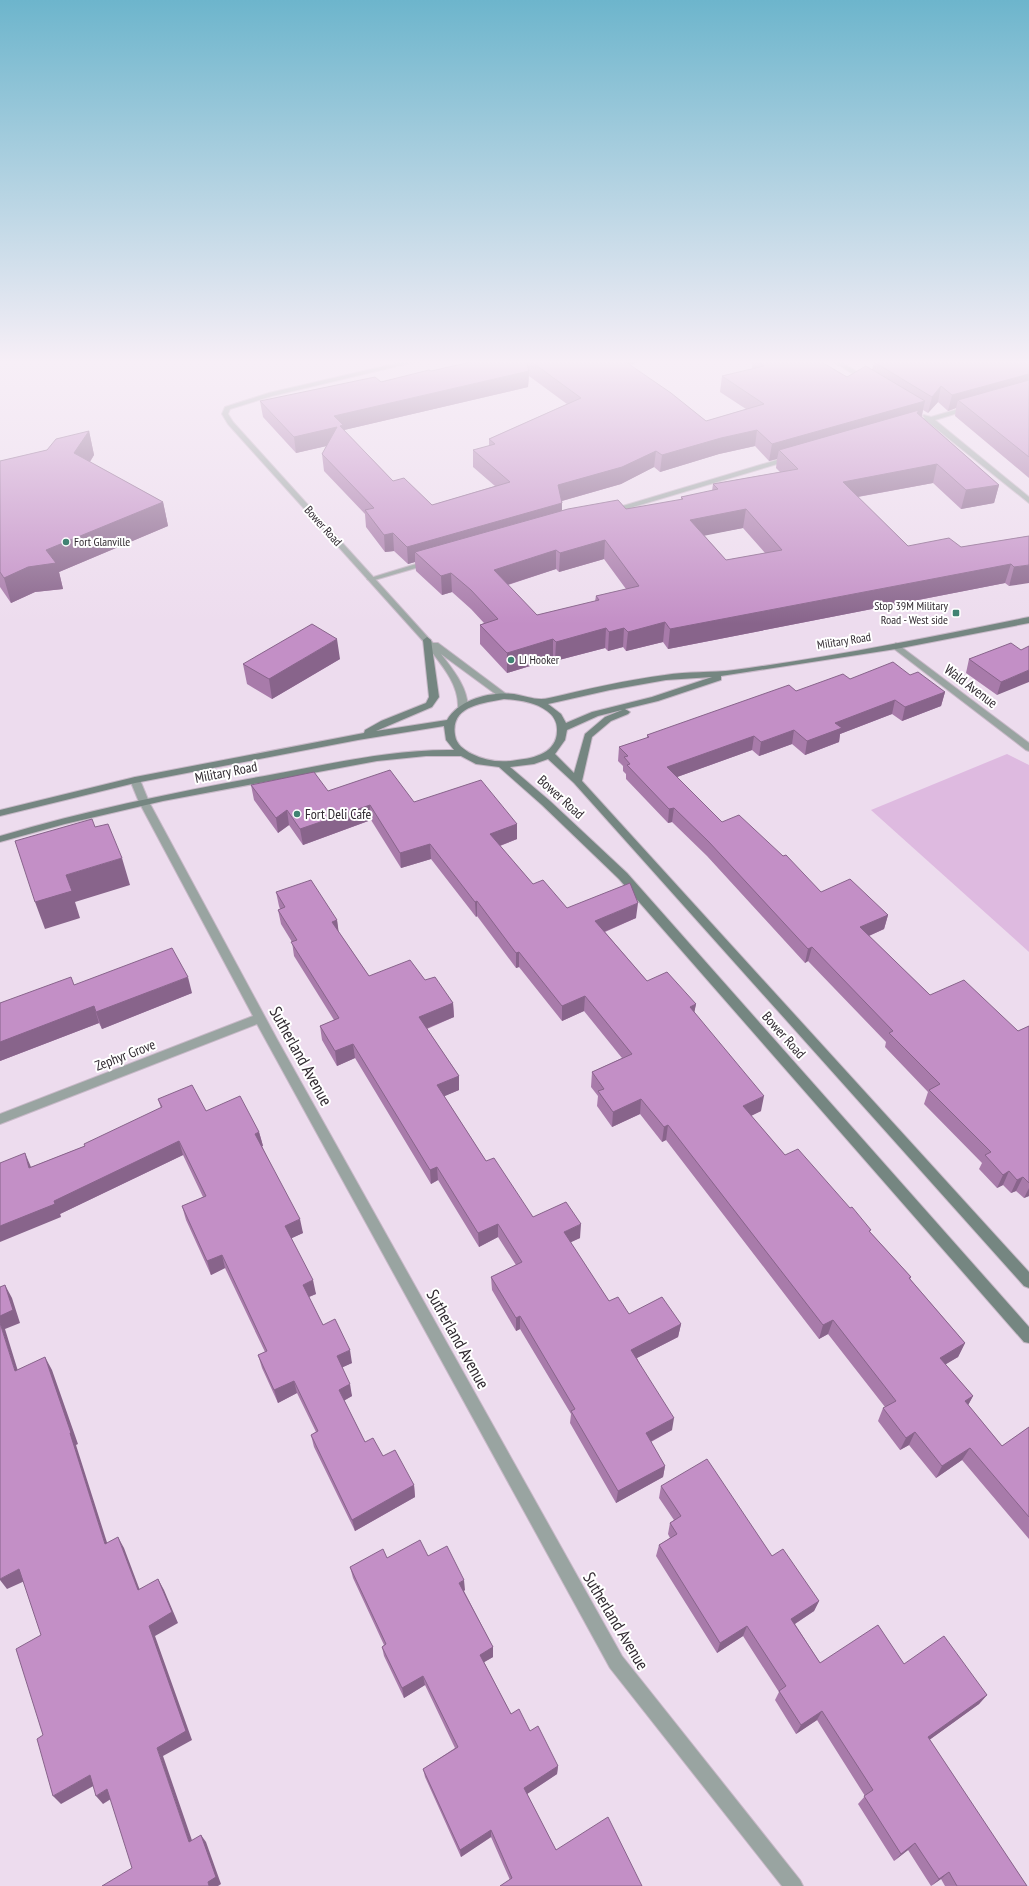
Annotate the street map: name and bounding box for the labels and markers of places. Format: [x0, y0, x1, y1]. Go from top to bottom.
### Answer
place label: Fort Glanville [74, 534, 130, 549]
marker: Fort Glanville [61, 537, 71, 547]
place label: Stop 39M Military Road - West side [874, 598, 948, 627]
marker: Stop 39M Military Road - West side [951, 608, 961, 618]
place label: LJ Hooker [519, 652, 560, 667]
marker: LJ Hooker [506, 655, 516, 665]
place label: Fort Deli Cafe [305, 805, 372, 823]
marker: Fort Deli Cafe [292, 809, 302, 819]

